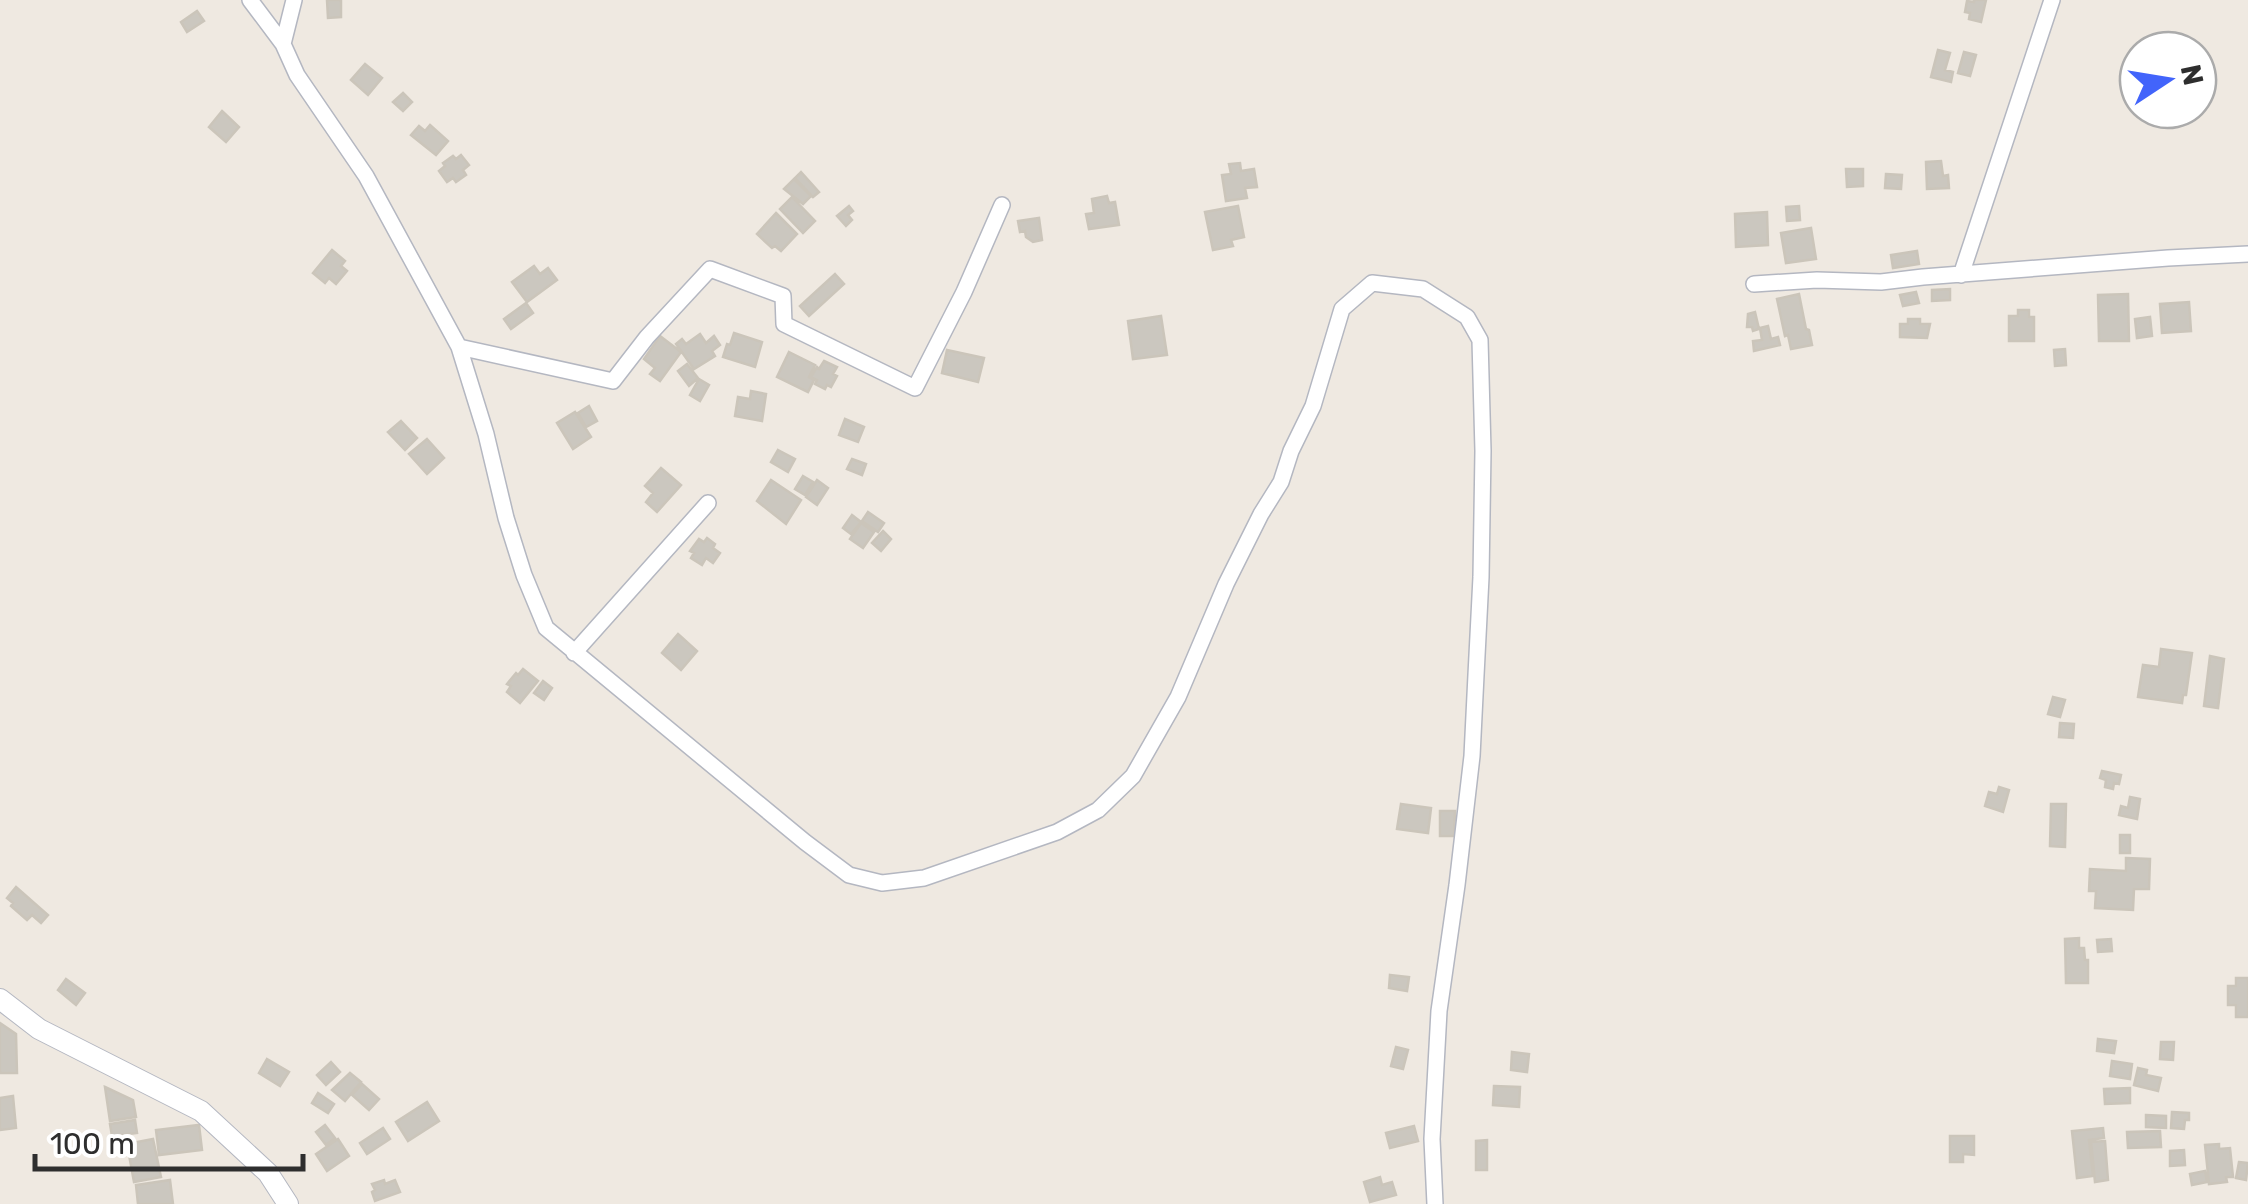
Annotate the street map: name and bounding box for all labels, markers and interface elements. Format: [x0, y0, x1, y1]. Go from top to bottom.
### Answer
north arrow [2118, 30, 2218, 130]
text: N [2174, 62, 2210, 88]
scale bar [35, 1109, 302, 1171]
text: 100 m [50, 1126, 135, 1162]

